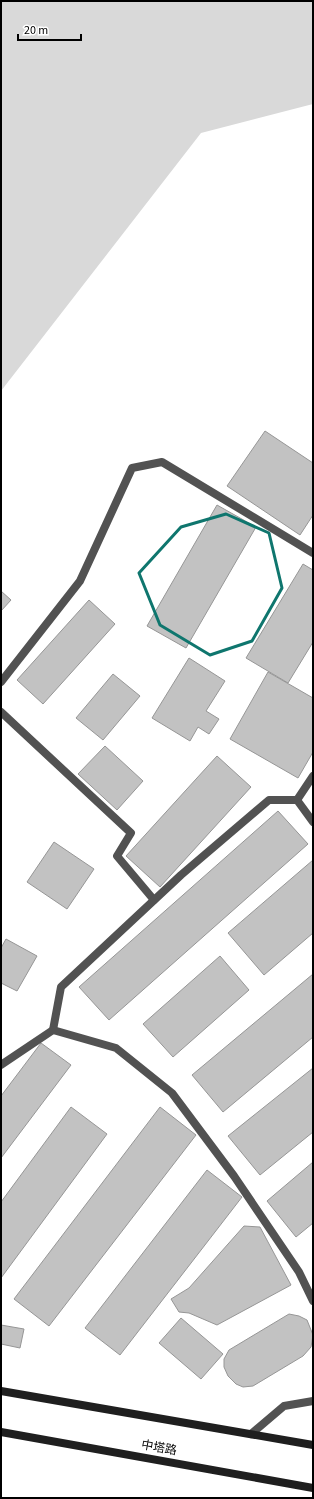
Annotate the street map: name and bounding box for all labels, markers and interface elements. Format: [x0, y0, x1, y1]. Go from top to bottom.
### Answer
scale bar [18, 16, 81, 42]
text: 20 m [24, 22, 48, 39]
street label: 中塔路 [140, 1437, 178, 1459]

